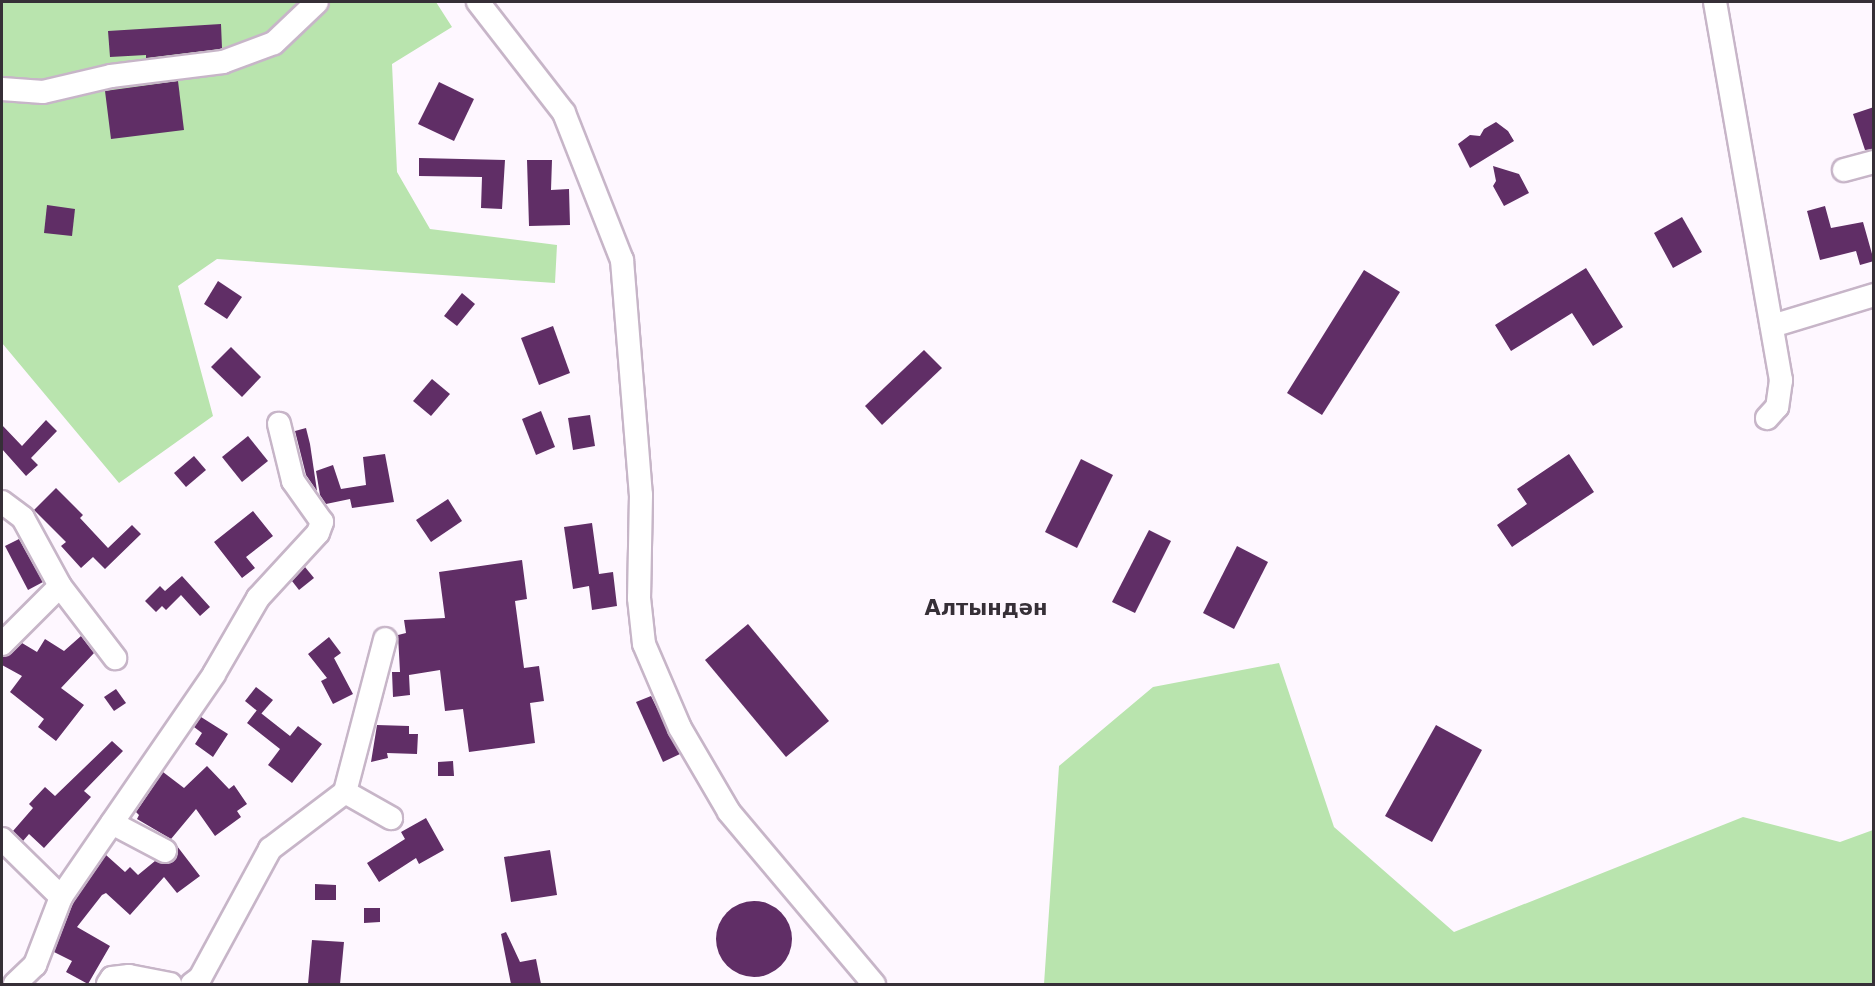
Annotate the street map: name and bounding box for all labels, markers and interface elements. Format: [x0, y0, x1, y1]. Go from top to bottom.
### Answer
district label: Алтындән [924, 595, 1048, 621]

